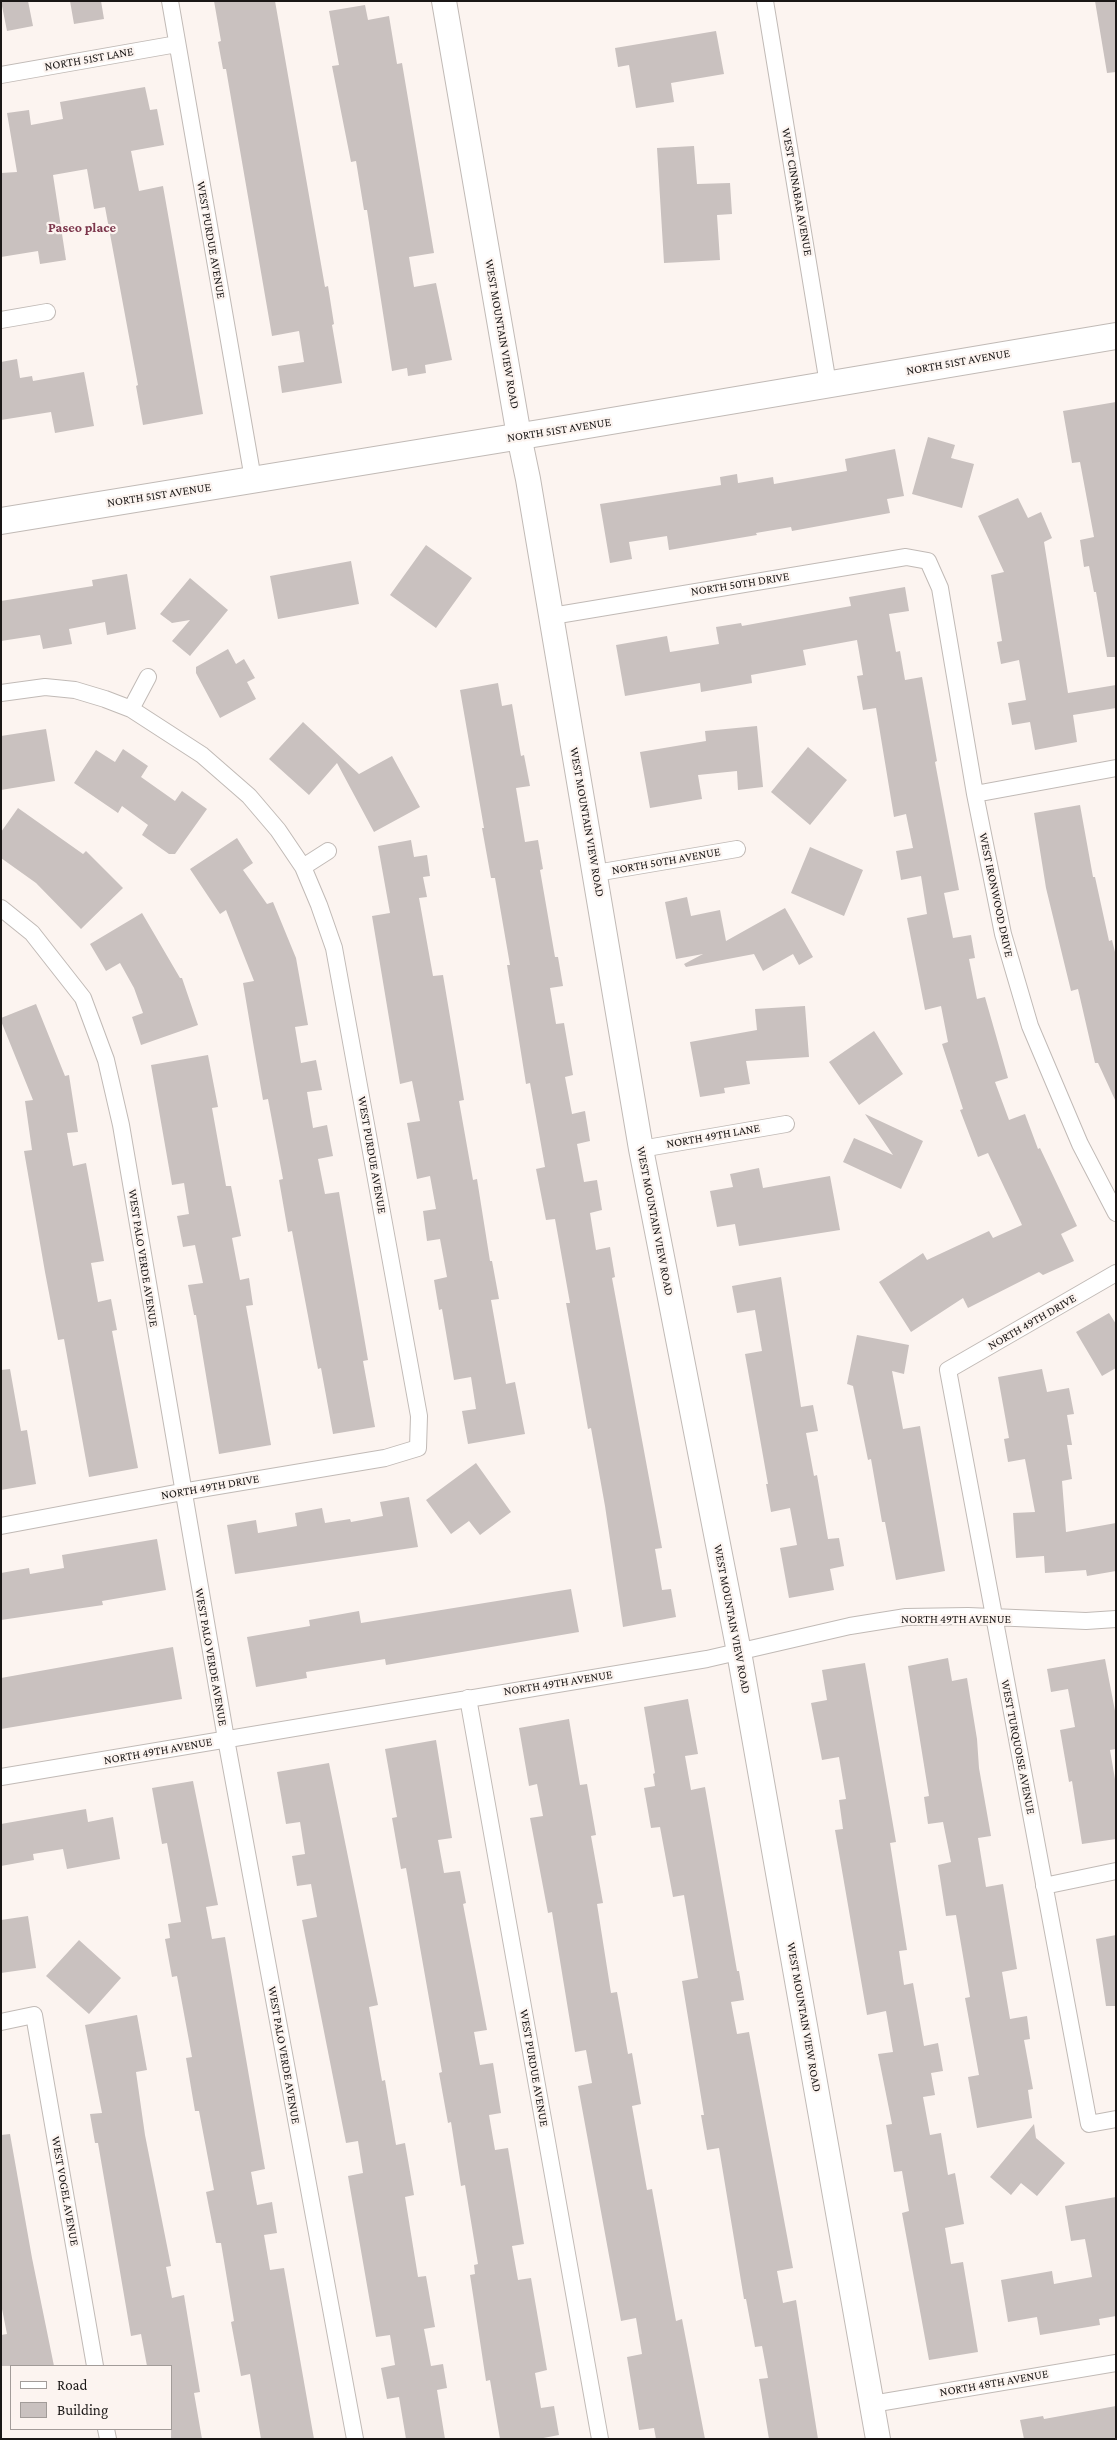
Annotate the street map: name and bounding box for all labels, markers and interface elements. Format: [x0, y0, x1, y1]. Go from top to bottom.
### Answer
street label: NORTH 51ST LANE [43, 44, 135, 74]
street label: WEST CINNABAR AVENUE [779, 127, 815, 257]
street label: WEST PURDUE AVENUE [194, 180, 228, 300]
district label: Paseo place [48, 220, 116, 236]
street label: WEST MOUNTAIN VIEW ROAD [482, 258, 522, 410]
street label: NORTH 51ST AVENUE [905, 346, 1011, 378]
street label: NORTH 51ST AVENUE [506, 415, 612, 445]
street label: NORTH 51ST AVENUE [106, 480, 212, 510]
street label: NORTH 50TH DRIVE [690, 569, 790, 599]
street label: WEST MOUNTAIN VIEW ROAD [567, 746, 607, 898]
street label: WEST IRONWOOD DRIVE [976, 831, 1016, 959]
street label: NORTH 50TH AVENUE [611, 844, 721, 878]
street label: WEST PURDUE AVENUE [355, 1095, 389, 1215]
street label: NORTH 49TH LANE [665, 1121, 761, 1151]
street label: WEST MOUNTAIN VIEW ROAD [633, 1145, 677, 1297]
street label: WEST PALO VERDE AVENUE [125, 1188, 161, 1328]
street label: NORTH 49TH DRIVE [985, 1291, 1079, 1353]
street label: NORTH 49TH DRIVE [160, 1471, 260, 1503]
street label: WEST MOUNTAIN VIEW ROAD [710, 1543, 754, 1695]
street label: WEST PALO VERDE AVENUE [192, 1587, 230, 1727]
street label: NORTH 49TH AVENUE [901, 1612, 1011, 1626]
street label: NORTH 49TH AVENUE [503, 1667, 613, 1699]
street label: WEST TURQUOISE AVENUE [998, 1679, 1038, 1815]
street label: NORTH 49TH AVENUE [103, 1734, 213, 1768]
street label: WEST MOUNTAIN VIEW ROAD [784, 1941, 824, 2093]
street label: WEST PALO VERDE AVENUE [265, 1985, 303, 2125]
street label: WEST PURDUE AVENUE [517, 2008, 551, 2128]
street label: WEST VOGEL AVENUE [48, 2135, 82, 2247]
legend [10, 2365, 172, 2430]
street label: NORTH 48TH AVENUE [938, 2366, 1050, 2400]
text: Road [57, 2377, 87, 2393]
text: Building [57, 2402, 108, 2418]

